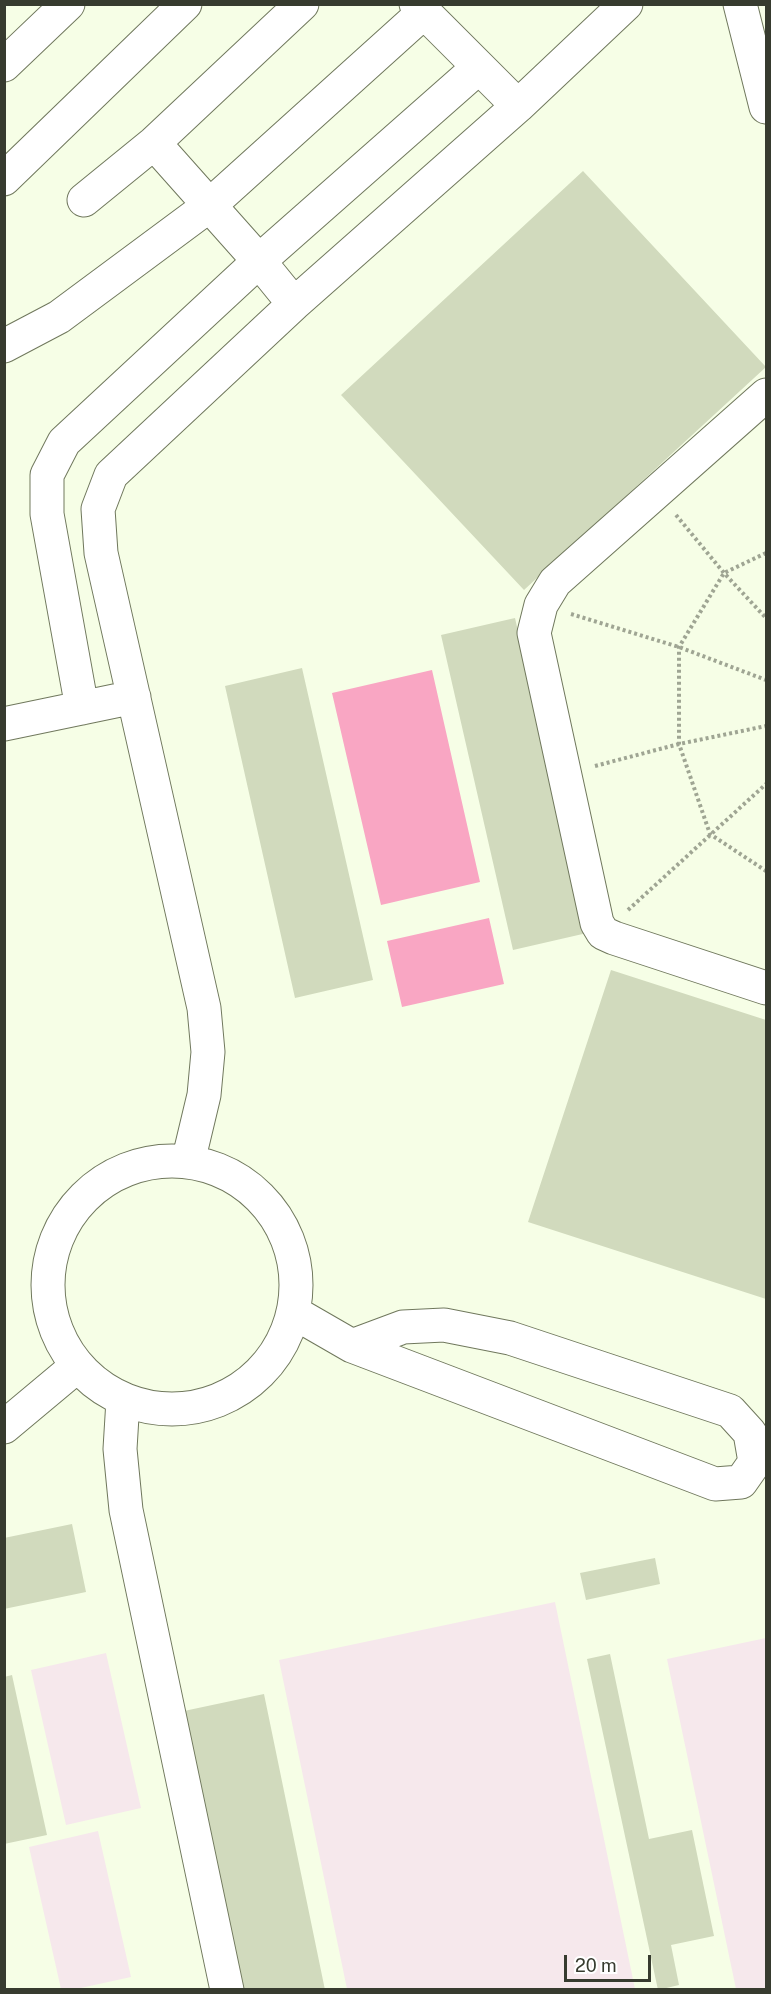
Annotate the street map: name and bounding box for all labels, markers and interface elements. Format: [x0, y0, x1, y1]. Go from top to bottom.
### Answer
scale bar [567, 1943, 654, 1981]
text: 20 m [575, 1955, 617, 1976]

